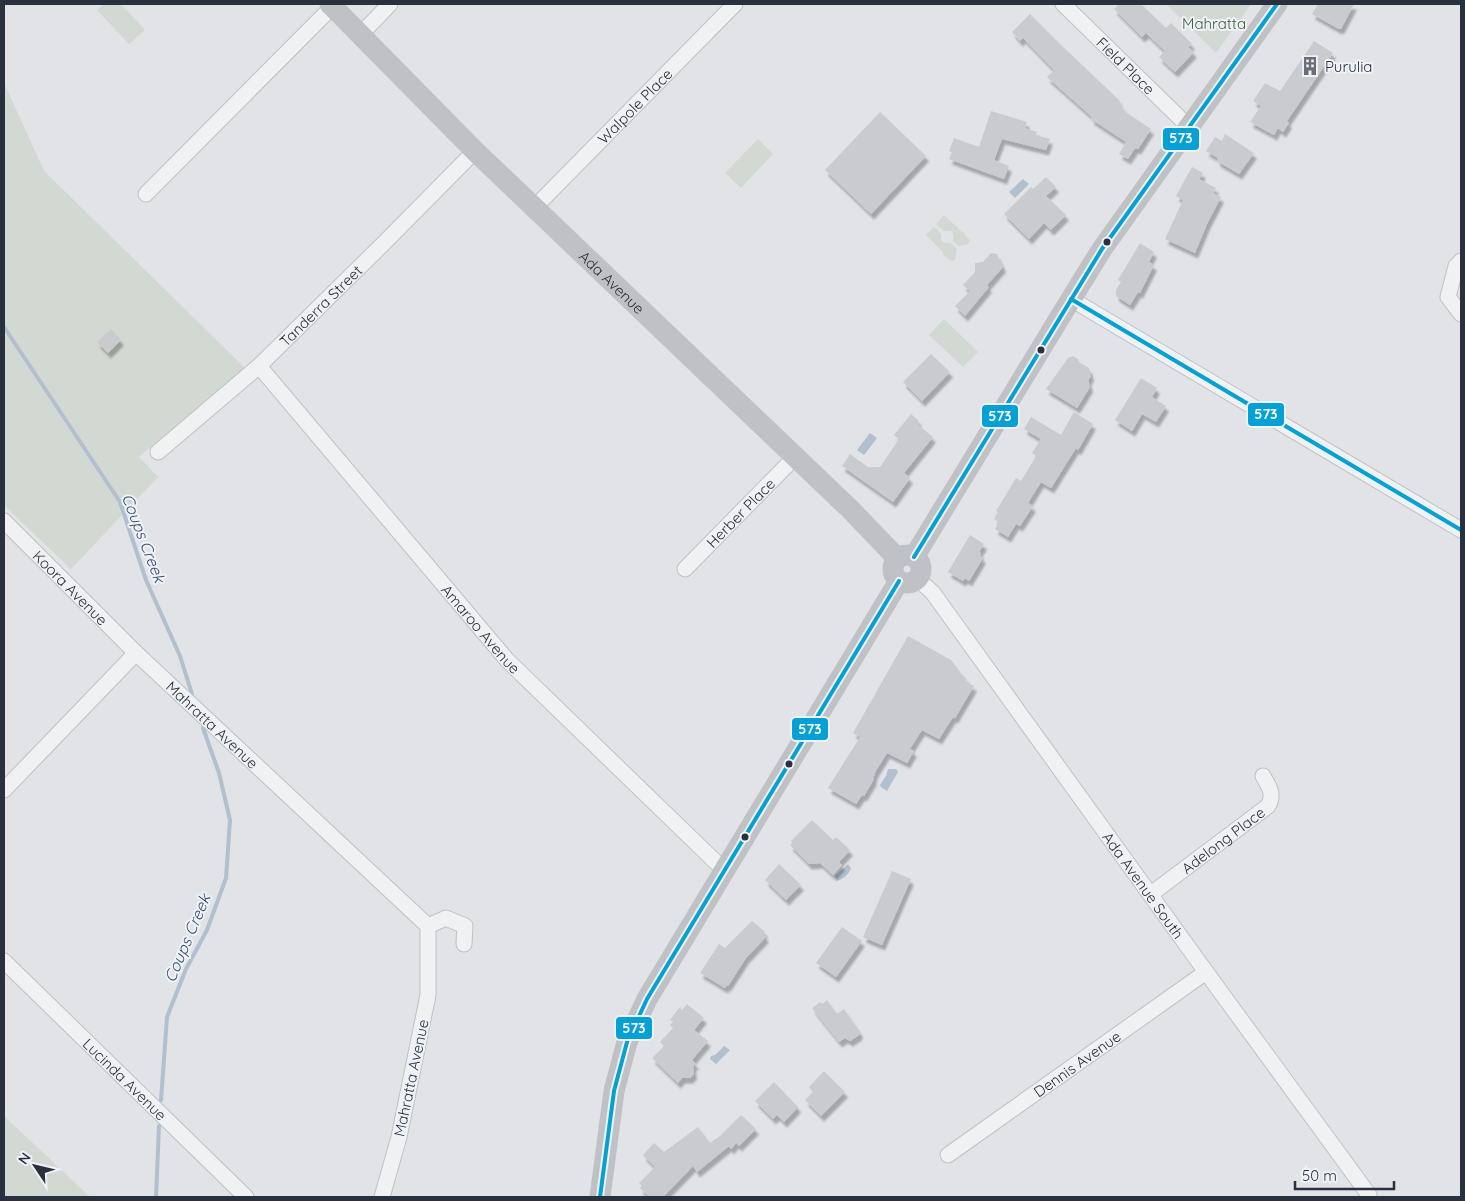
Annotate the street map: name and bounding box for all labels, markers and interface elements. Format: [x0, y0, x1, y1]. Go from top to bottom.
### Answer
park label: Mahratta [1182, 14, 1246, 33]
street label: Field Place [1093, 33, 1159, 98]
building icon: Purulia [1299, 55, 1321, 77]
place label: Purulia [1325, 57, 1372, 76]
street label: Walpole Place [593, 64, 676, 148]
line badge: 573 [1162, 127, 1200, 151]
text: 573 [1169, 129, 1193, 147]
unlabelled marker [1102, 237, 1112, 247]
street label: Ada Avenue [575, 246, 649, 318]
street label: Tanderra Street [275, 261, 366, 350]
unlabelled marker [1036, 345, 1046, 355]
line badge: 573 [1247, 402, 1285, 427]
line badge: 573 [981, 404, 1019, 428]
text: 573 [1254, 405, 1278, 423]
text: 573 [988, 407, 1012, 425]
street label: Herber Place [702, 474, 779, 552]
water label: Coups Creek [118, 491, 171, 587]
street label: Koora Avenue [29, 546, 112, 629]
street label: Amaroo Avenue [438, 580, 524, 677]
street label: Mahratta Avenue [162, 677, 263, 772]
line badge: 573 [791, 717, 829, 741]
text: 573 [798, 720, 822, 738]
unlabelled marker [784, 759, 794, 769]
street label: Adelong Place [1177, 802, 1268, 877]
street label: Ada Avenue South [1099, 828, 1188, 942]
unlabelled marker [740, 832, 750, 842]
water label: Coups Creek [159, 890, 215, 985]
line badge: 573 [615, 1016, 653, 1040]
street label: Mahratta Avenue [389, 1018, 433, 1138]
text: 573 [622, 1019, 646, 1037]
street label: Dennis Avenue [1030, 1026, 1124, 1101]
street label: Lucinda Avenue [79, 1034, 171, 1124]
north arrow [10, 1141, 60, 1191]
text: N [14, 1149, 35, 1168]
scale bar [1295, 1158, 1394, 1190]
text: 50 m [1302, 1166, 1337, 1185]

